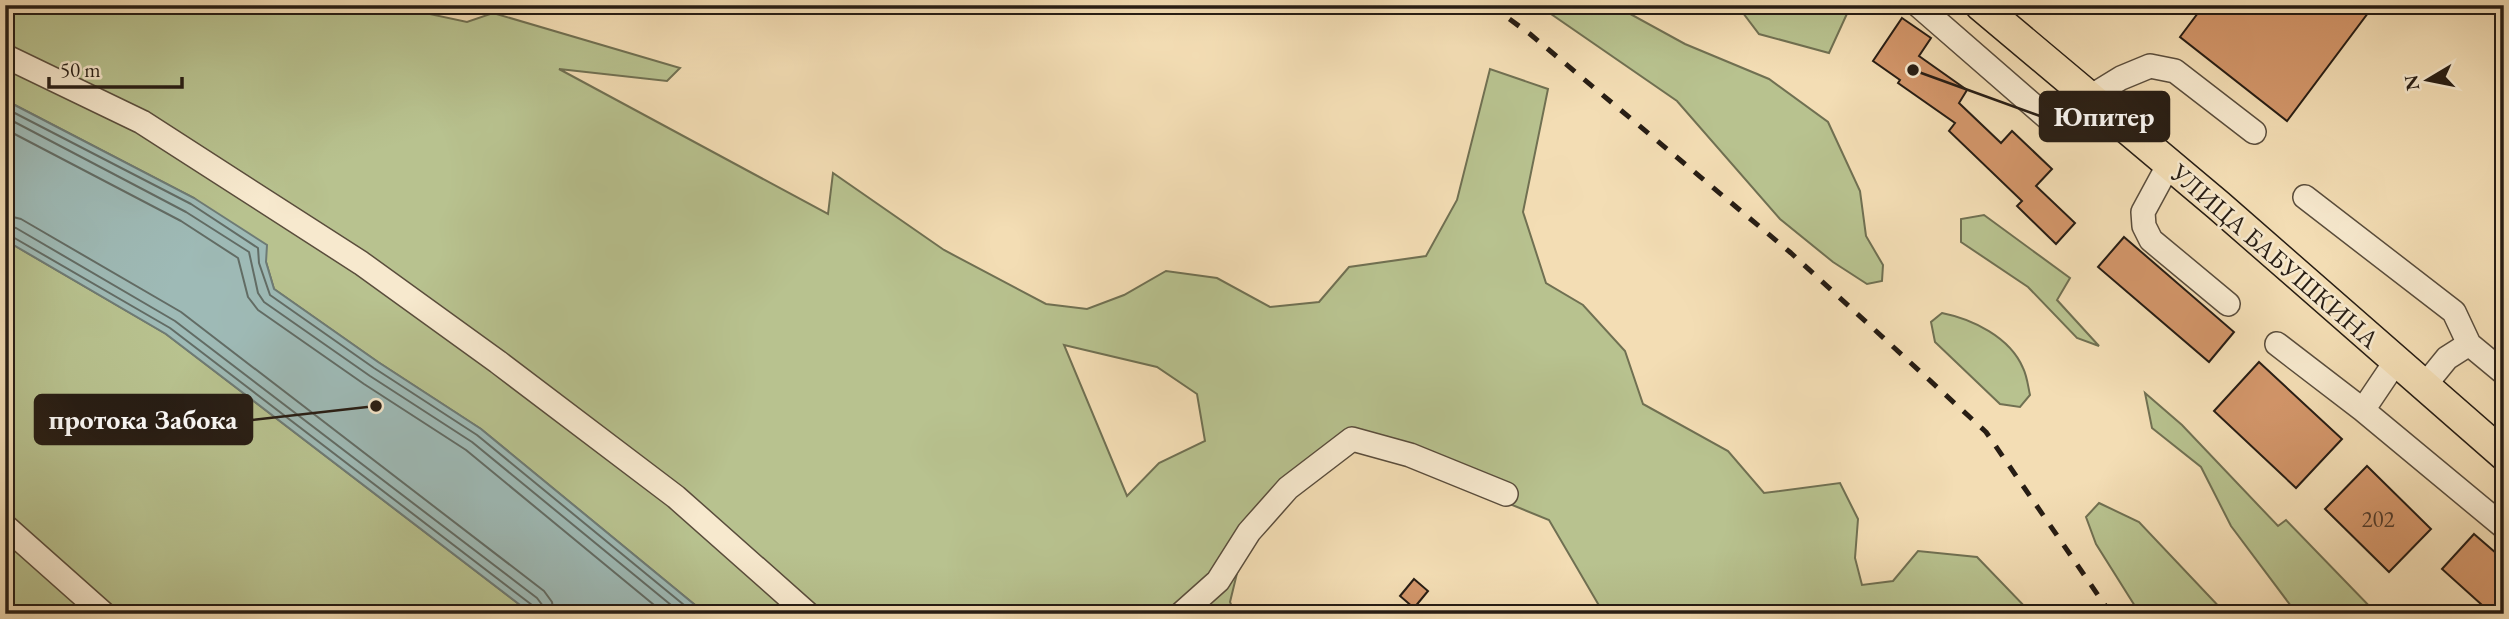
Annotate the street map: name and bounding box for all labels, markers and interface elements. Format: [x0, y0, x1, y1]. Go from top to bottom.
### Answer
scale bar [49, 46, 182, 90]
north arrow [2394, 46, 2464, 116]
text: 50 m [60, 56, 101, 83]
text: N [2398, 73, 2425, 93]
callout: Юпитер [2040, 92, 2169, 141]
text: Юпитер [2054, 98, 2154, 134]
street label: УЛИЦА БАБУШКИНА [2163, 155, 2387, 357]
callout: протока Забока [35, 395, 252, 444]
text: протока Забока [48, 401, 238, 437]
house number: 202 [2361, 504, 2395, 534]

